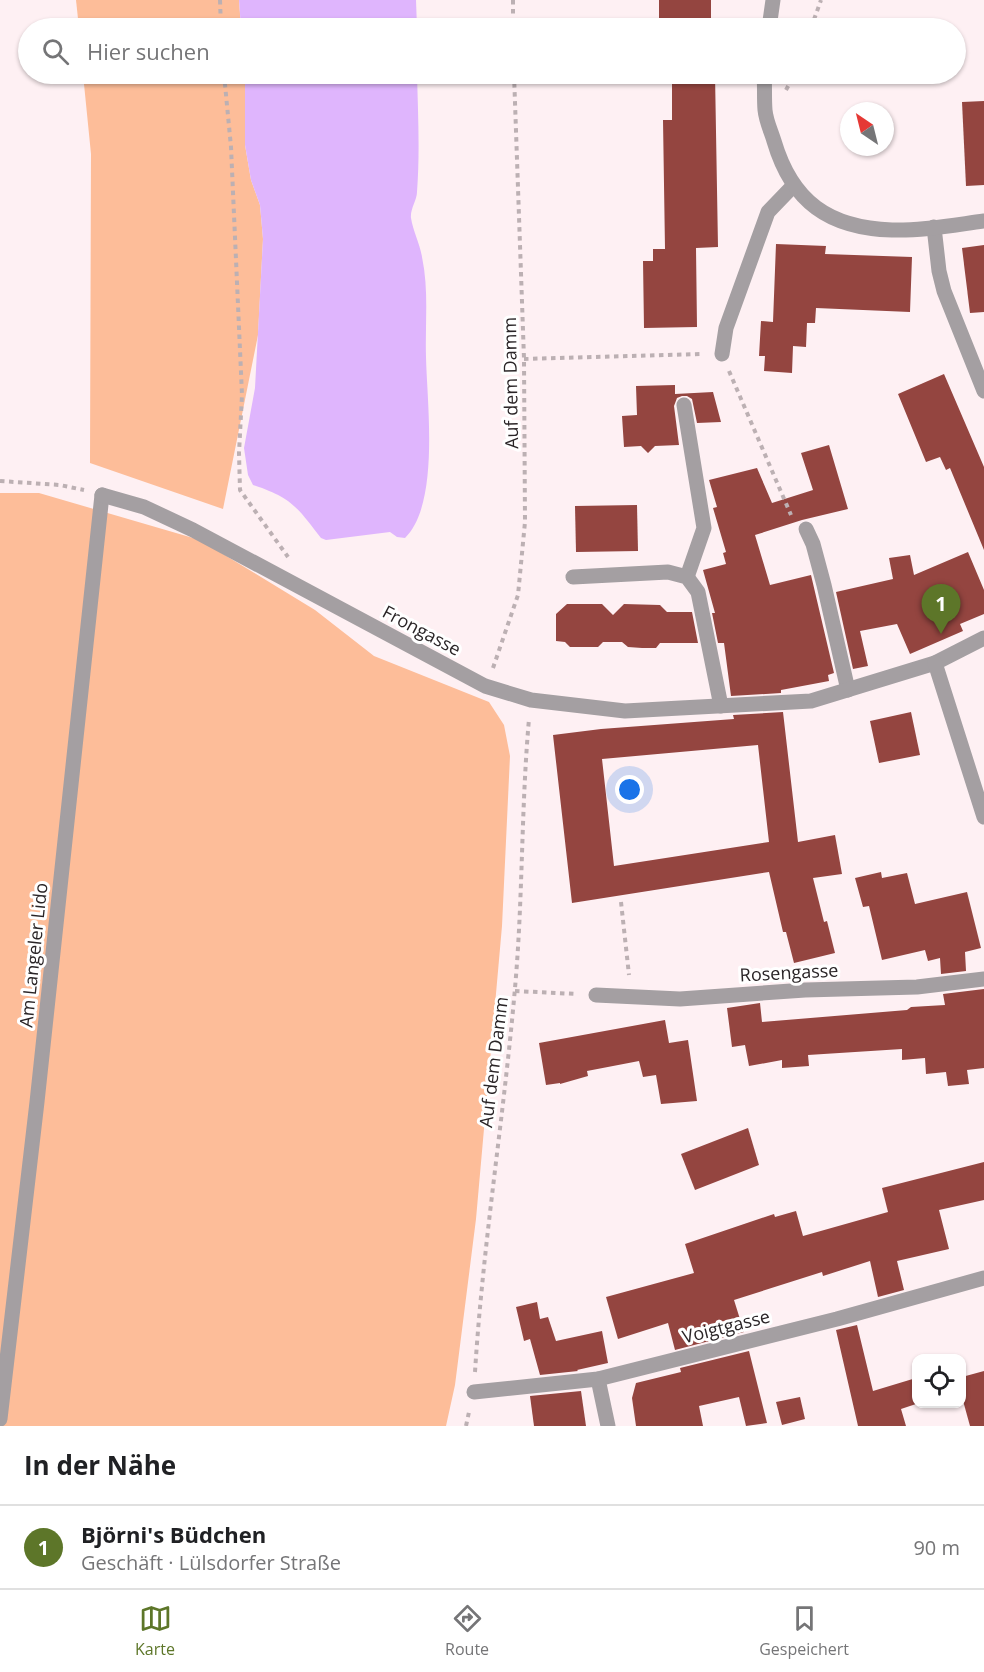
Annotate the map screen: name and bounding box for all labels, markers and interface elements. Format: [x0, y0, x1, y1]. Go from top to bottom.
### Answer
search box [18, 18, 966, 84]
icon: search [39, 35, 72, 68]
text: Hier suchen [87, 36, 210, 66]
north arrow [840, 102, 894, 156]
street label: Auf dem Damm [497, 317, 523, 449]
pin: 1 [922, 584, 960, 634]
street label: Frongasse [379, 599, 465, 661]
your location [615, 775, 644, 804]
street label: Am Langeler Lido [13, 881, 53, 1029]
street label: Rosengasse [739, 957, 839, 987]
street label: Auf dem Damm [473, 995, 513, 1129]
street label: Voigtgasse [680, 1304, 772, 1348]
map controls [912, 1354, 966, 1408]
button: locate [912, 1354, 966, 1408]
text: In der Nähe [24, 1447, 176, 1483]
text: Björni's Büdchen [81, 1519, 266, 1549]
text: 1 [38, 1534, 49, 1561]
text: 90 m [913, 1534, 960, 1561]
text: Geschäft · Lülsdorfer Straße [81, 1549, 341, 1576]
tab: Karte [135, 1602, 175, 1660]
tab: Route [445, 1602, 489, 1660]
tab: Gespeichert [759, 1602, 849, 1660]

